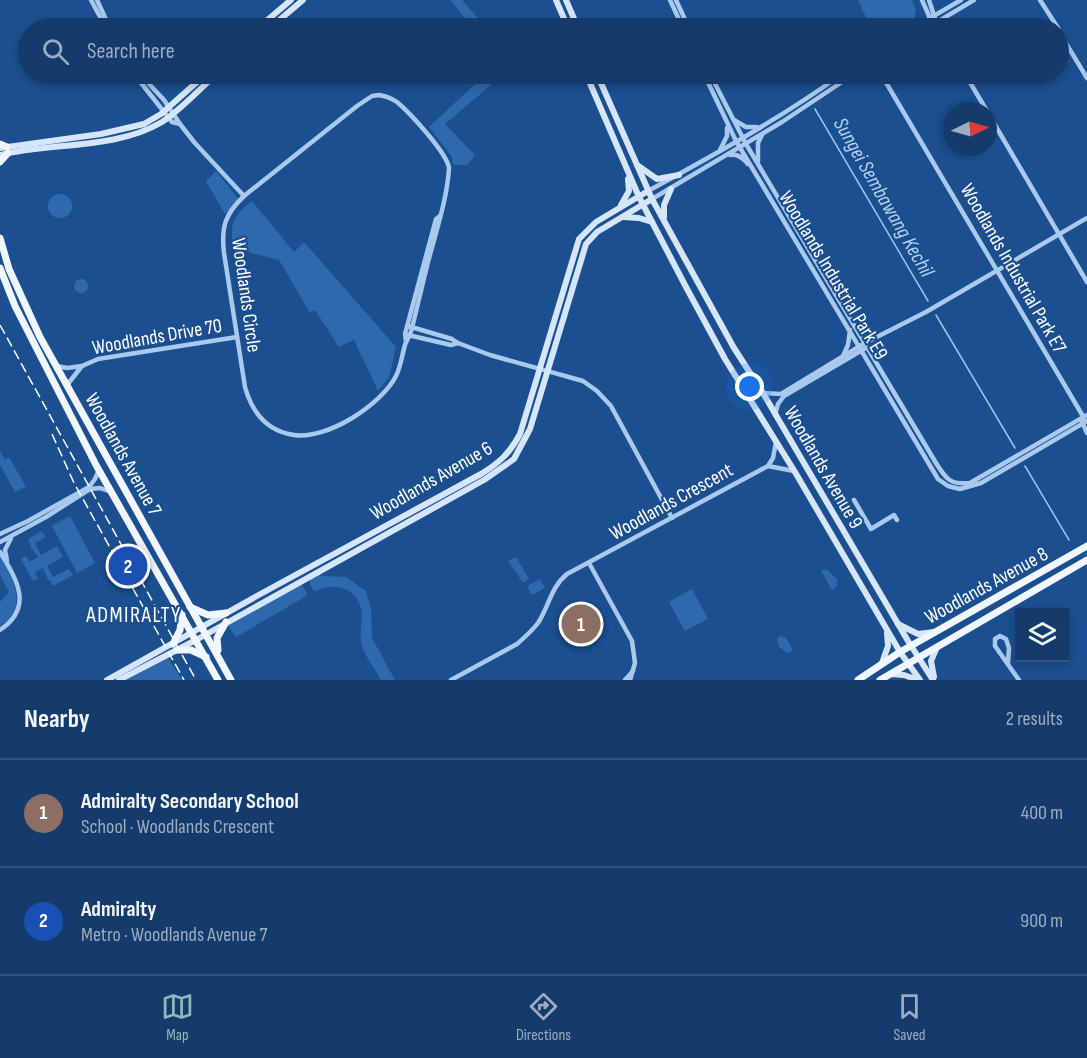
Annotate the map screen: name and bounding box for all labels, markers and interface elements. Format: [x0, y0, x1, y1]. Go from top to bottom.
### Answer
search box [18, 18, 1069, 84]
icon: search [39, 35, 72, 68]
text: Search here [87, 38, 174, 65]
north arrow [943, 102, 997, 156]
water label: Sungei Sembawang Kechil [828, 113, 940, 282]
street label: Woodlands Industrial Park E7 [955, 180, 1071, 357]
street label: Woodlands Industrial Park E9 [773, 187, 893, 364]
street label: Woodlands Circle [226, 237, 266, 354]
street label: Woodlands Drive 70 [90, 314, 224, 360]
your location [735, 372, 764, 401]
street label: Woodlands Avenue 7 [80, 389, 167, 520]
street label: Woodlands Avenue 9 [778, 402, 868, 533]
street label: Woodlands Avenue 6 [366, 436, 497, 526]
street label: Woodlands Crescent [606, 458, 737, 546]
street label: Woodlands Avenue 8 [921, 542, 1052, 630]
pin: 2 [108, 544, 148, 588]
district label: ADMIRALTY [85, 602, 182, 629]
pin: 1 [562, 602, 600, 646]
map controls [1015, 608, 1069, 662]
button: layers [1015, 608, 1069, 662]
text: Nearby [24, 704, 90, 735]
text: 2 results [1006, 707, 1063, 731]
text: Admiralty Secondary School [81, 788, 299, 815]
text: 1 [40, 801, 47, 825]
text: 400 m [1021, 801, 1063, 825]
text: School · Woodlands Crescent [81, 815, 274, 839]
text: Admiralty [81, 896, 157, 923]
text: 2 [39, 909, 48, 933]
text: 900 m [1020, 909, 1063, 933]
text: Metro · Woodlands Avenue 7 [81, 923, 267, 947]
tab: Map [161, 990, 194, 1045]
tab: Directions [516, 990, 571, 1045]
tab: Saved [893, 990, 926, 1045]

